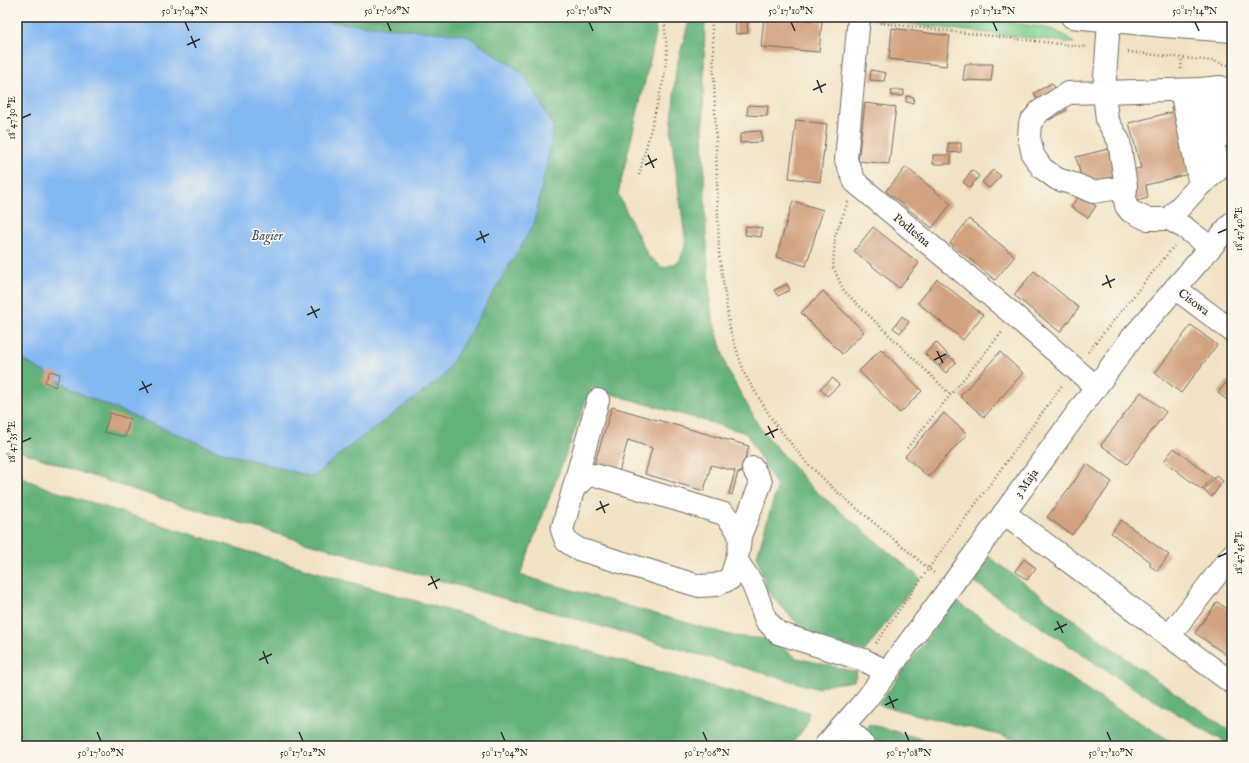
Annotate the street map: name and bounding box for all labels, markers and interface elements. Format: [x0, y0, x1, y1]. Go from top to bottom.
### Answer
text: 50°17'04"N [162, 5, 208, 18]
text: 50°17'06"N [364, 5, 410, 18]
text: 50°17'08"N [566, 5, 612, 18]
text: 50°17'10"N [768, 5, 814, 18]
text: 50°17'12"N [971, 5, 1016, 18]
text: 50°17'14"N [1172, 5, 1218, 18]
text: 18°47'30"E [6, 96, 19, 140]
text: 18°47'40"E [1233, 207, 1246, 251]
street label: Podleśna [890, 210, 934, 251]
water label: Bagier [251, 228, 283, 246]
street label: Cisowa [1175, 286, 1213, 320]
text: 18°47'35"E [6, 421, 19, 463]
street label: 3 Maja [1011, 465, 1042, 500]
text: 18°47'45"E [1233, 531, 1246, 575]
text: 50°17'00"N [78, 747, 124, 760]
text: 50°17'02"N [280, 747, 326, 760]
text: 50°17'04"N [482, 747, 528, 760]
text: 50°17'06"N [684, 747, 730, 760]
text: 50°17'08"N [886, 747, 932, 760]
text: 50°17'10"N [1088, 747, 1134, 760]

